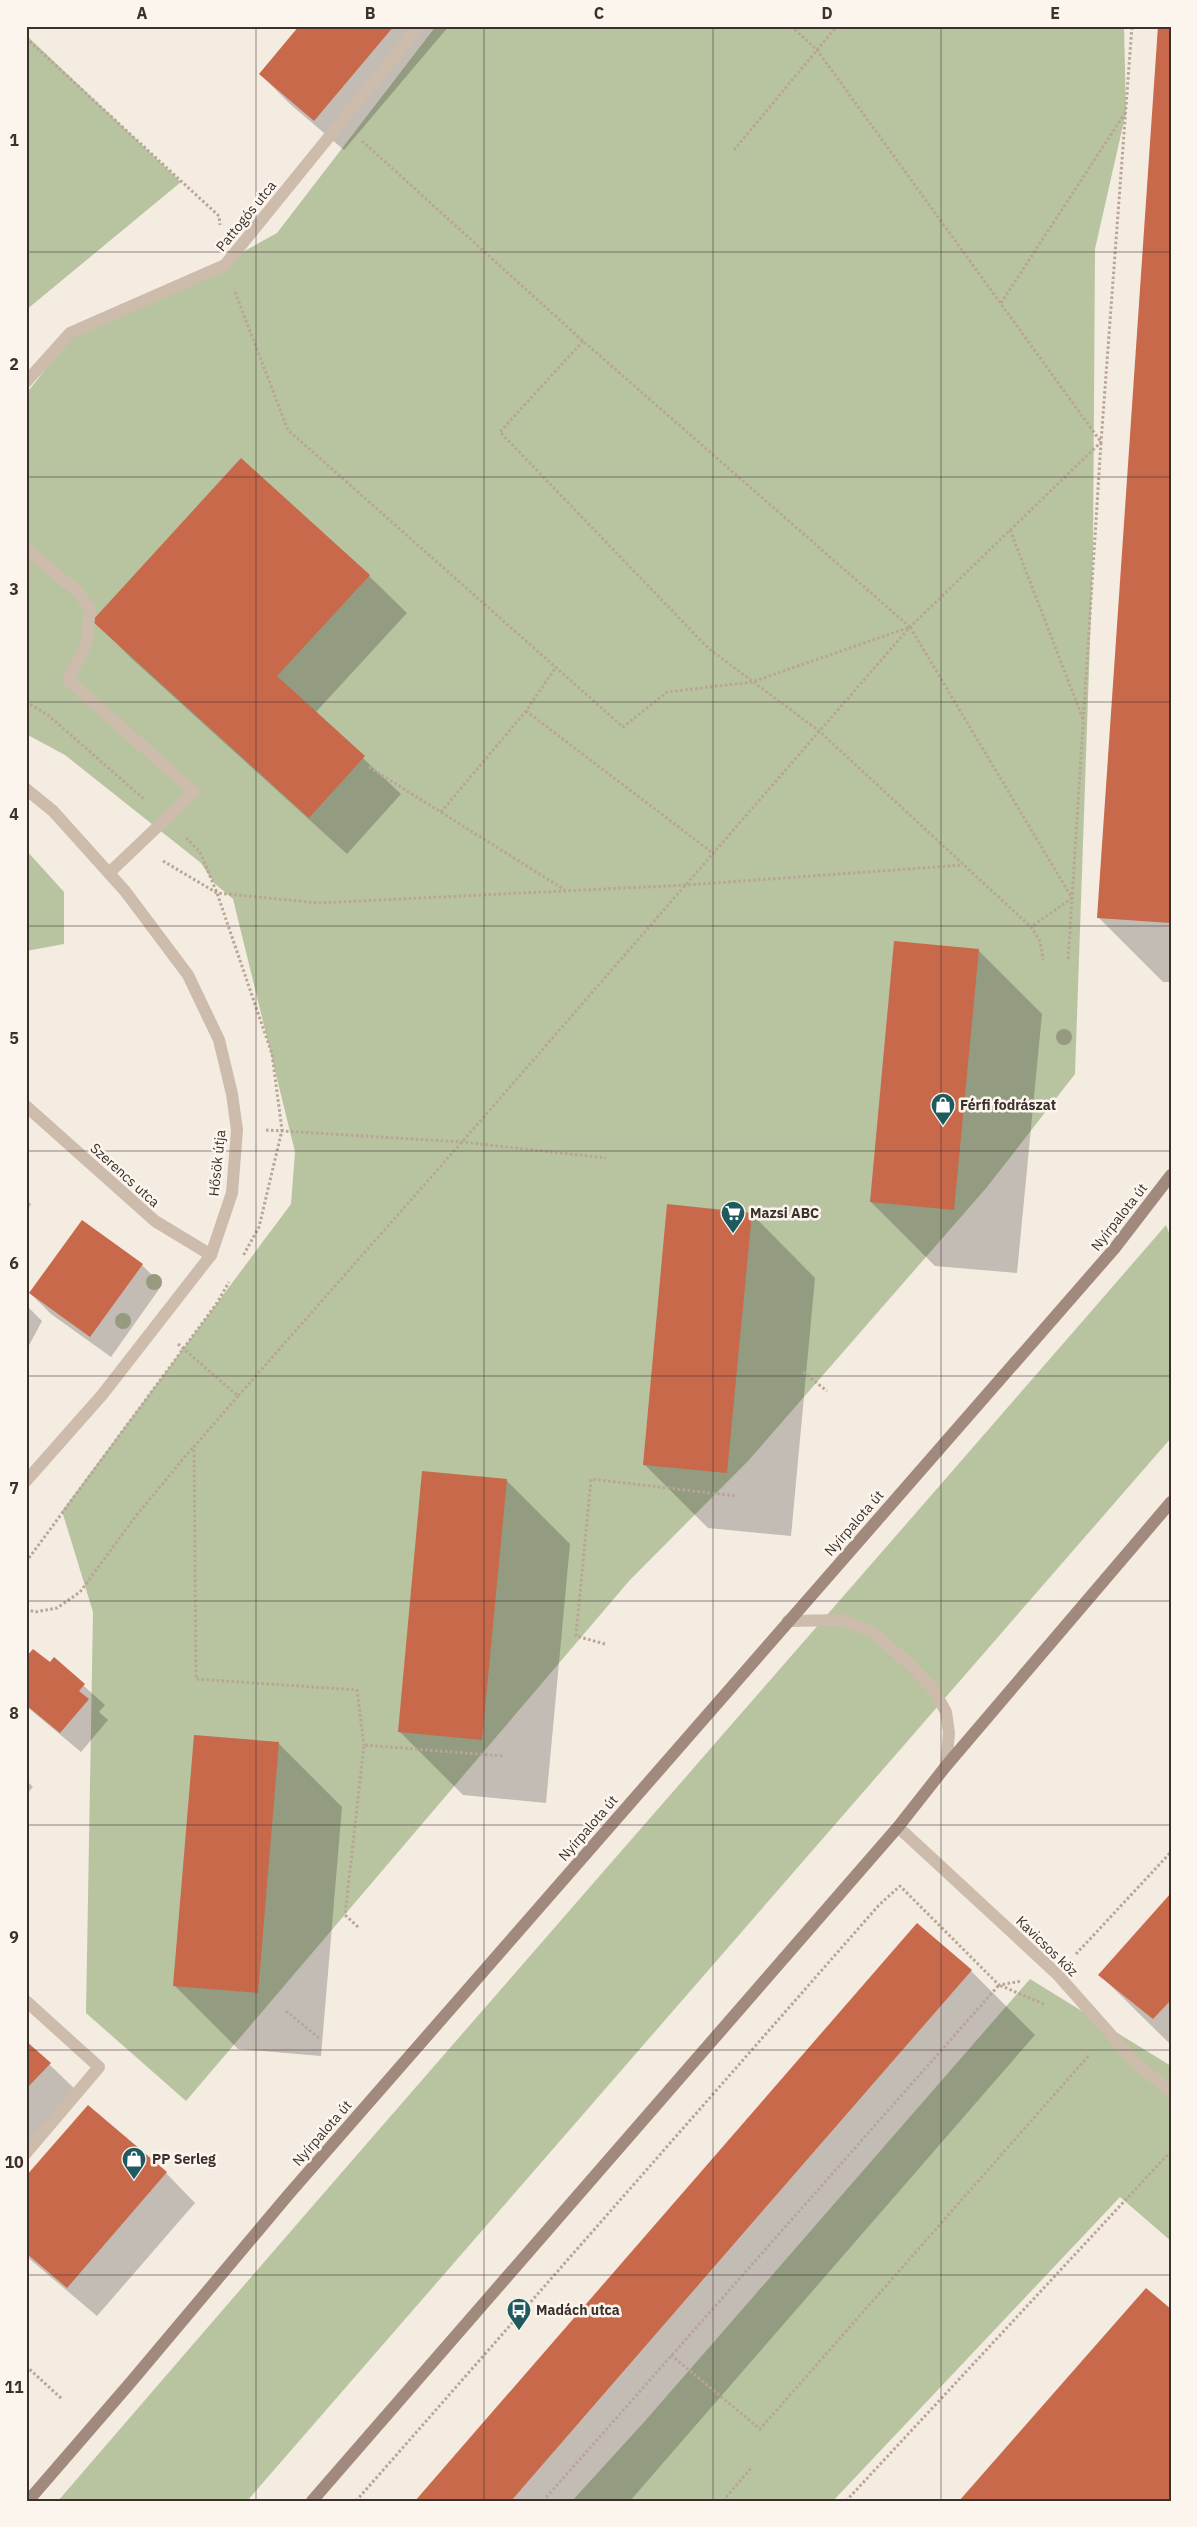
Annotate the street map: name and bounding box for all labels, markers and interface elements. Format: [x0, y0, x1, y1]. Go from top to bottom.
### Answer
text: A [137, 3, 148, 23]
text: B [365, 3, 376, 23]
text: C [594, 3, 604, 23]
text: D [821, 3, 833, 23]
text: E [1050, 3, 1060, 23]
text: 1 [9, 130, 19, 150]
street label: Pattogós utca [212, 177, 280, 255]
text: 2 [9, 354, 19, 374]
text: 3 [9, 579, 19, 599]
text: 4 [9, 804, 19, 824]
text: 5 [9, 1028, 19, 1048]
shop icon: Férfi fodrászat [930, 1092, 956, 1126]
place label: Férfi fodrászat [960, 1096, 1056, 1114]
street label: Hősök útja [205, 1128, 230, 1197]
street label: Szerencs utca [87, 1139, 164, 1211]
street label: Nyírpalota út [1087, 1179, 1151, 1255]
supermarket icon: Mazsi ABC [720, 1200, 746, 1234]
place label: Mazsi ABC [750, 1204, 819, 1222]
text: 6 [9, 1253, 19, 1273]
text: 7 [9, 1478, 19, 1498]
street label: Nyírpalota út [821, 1486, 888, 1560]
text: 8 [9, 1703, 19, 1723]
street label: Nyírpalota út [555, 1791, 622, 1865]
street label: Kavicsos köz [1012, 1912, 1082, 1980]
text: 9 [9, 1927, 19, 1947]
street label: Nyírpalota út [289, 2096, 356, 2170]
shop icon: PP Serleg [121, 2146, 147, 2180]
place label: PP Serleg [152, 2150, 216, 2168]
text: 10 [4, 2152, 24, 2172]
bus stop icon: Madách utca [506, 2297, 532, 2331]
place label: Madách utca [536, 2301, 620, 2319]
text: 11 [4, 2377, 24, 2397]

